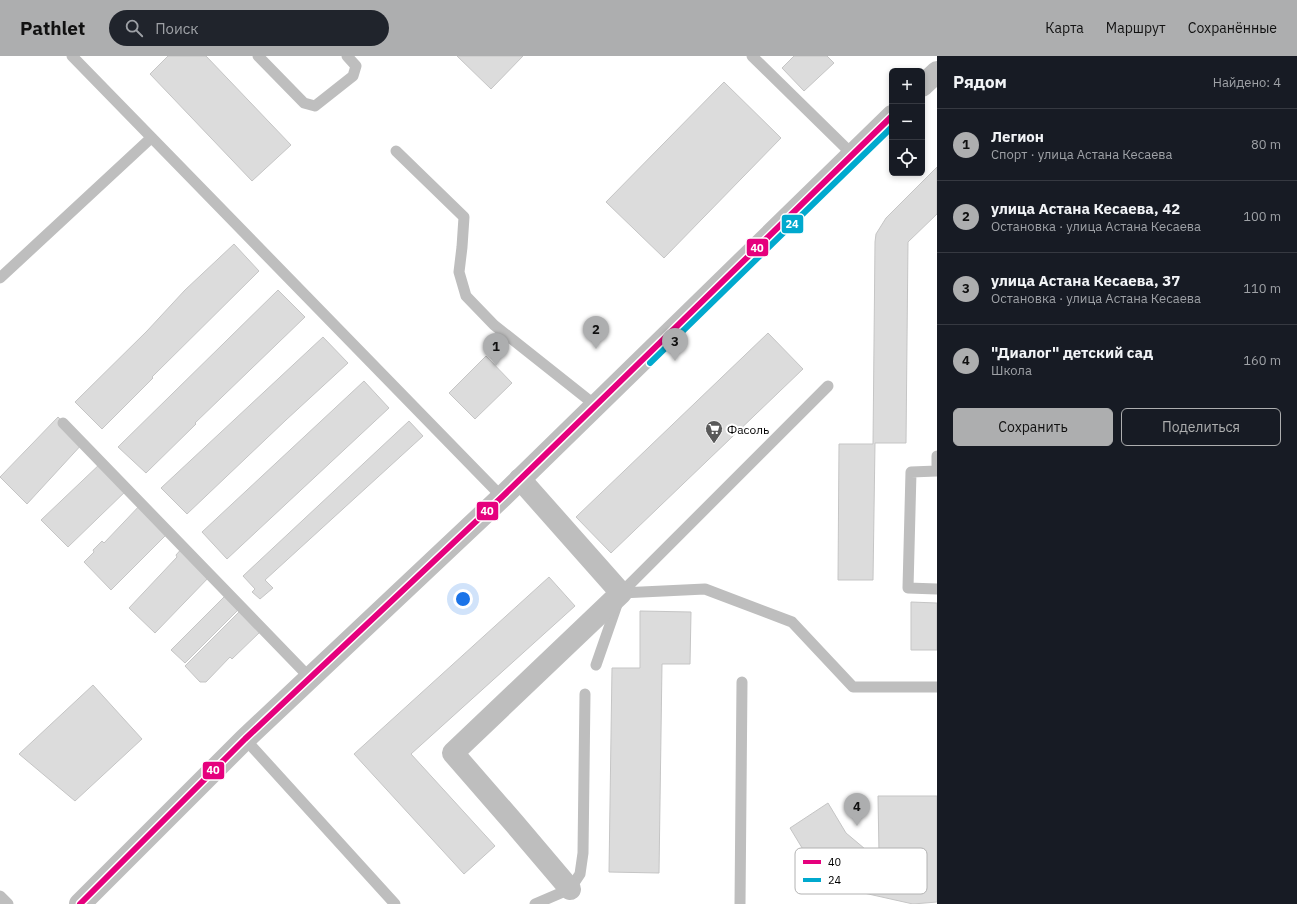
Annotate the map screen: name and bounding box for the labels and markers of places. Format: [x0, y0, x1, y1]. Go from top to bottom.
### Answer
pin: 2 [583, 316, 609, 349]
pin: 3 [662, 328, 688, 361]
pin: 1 [483, 333, 509, 366]
supermarket icon: Фасоль [704, 419, 724, 444]
place label: Фасоль [727, 422, 769, 437]
pin: 4 [844, 793, 870, 826]

